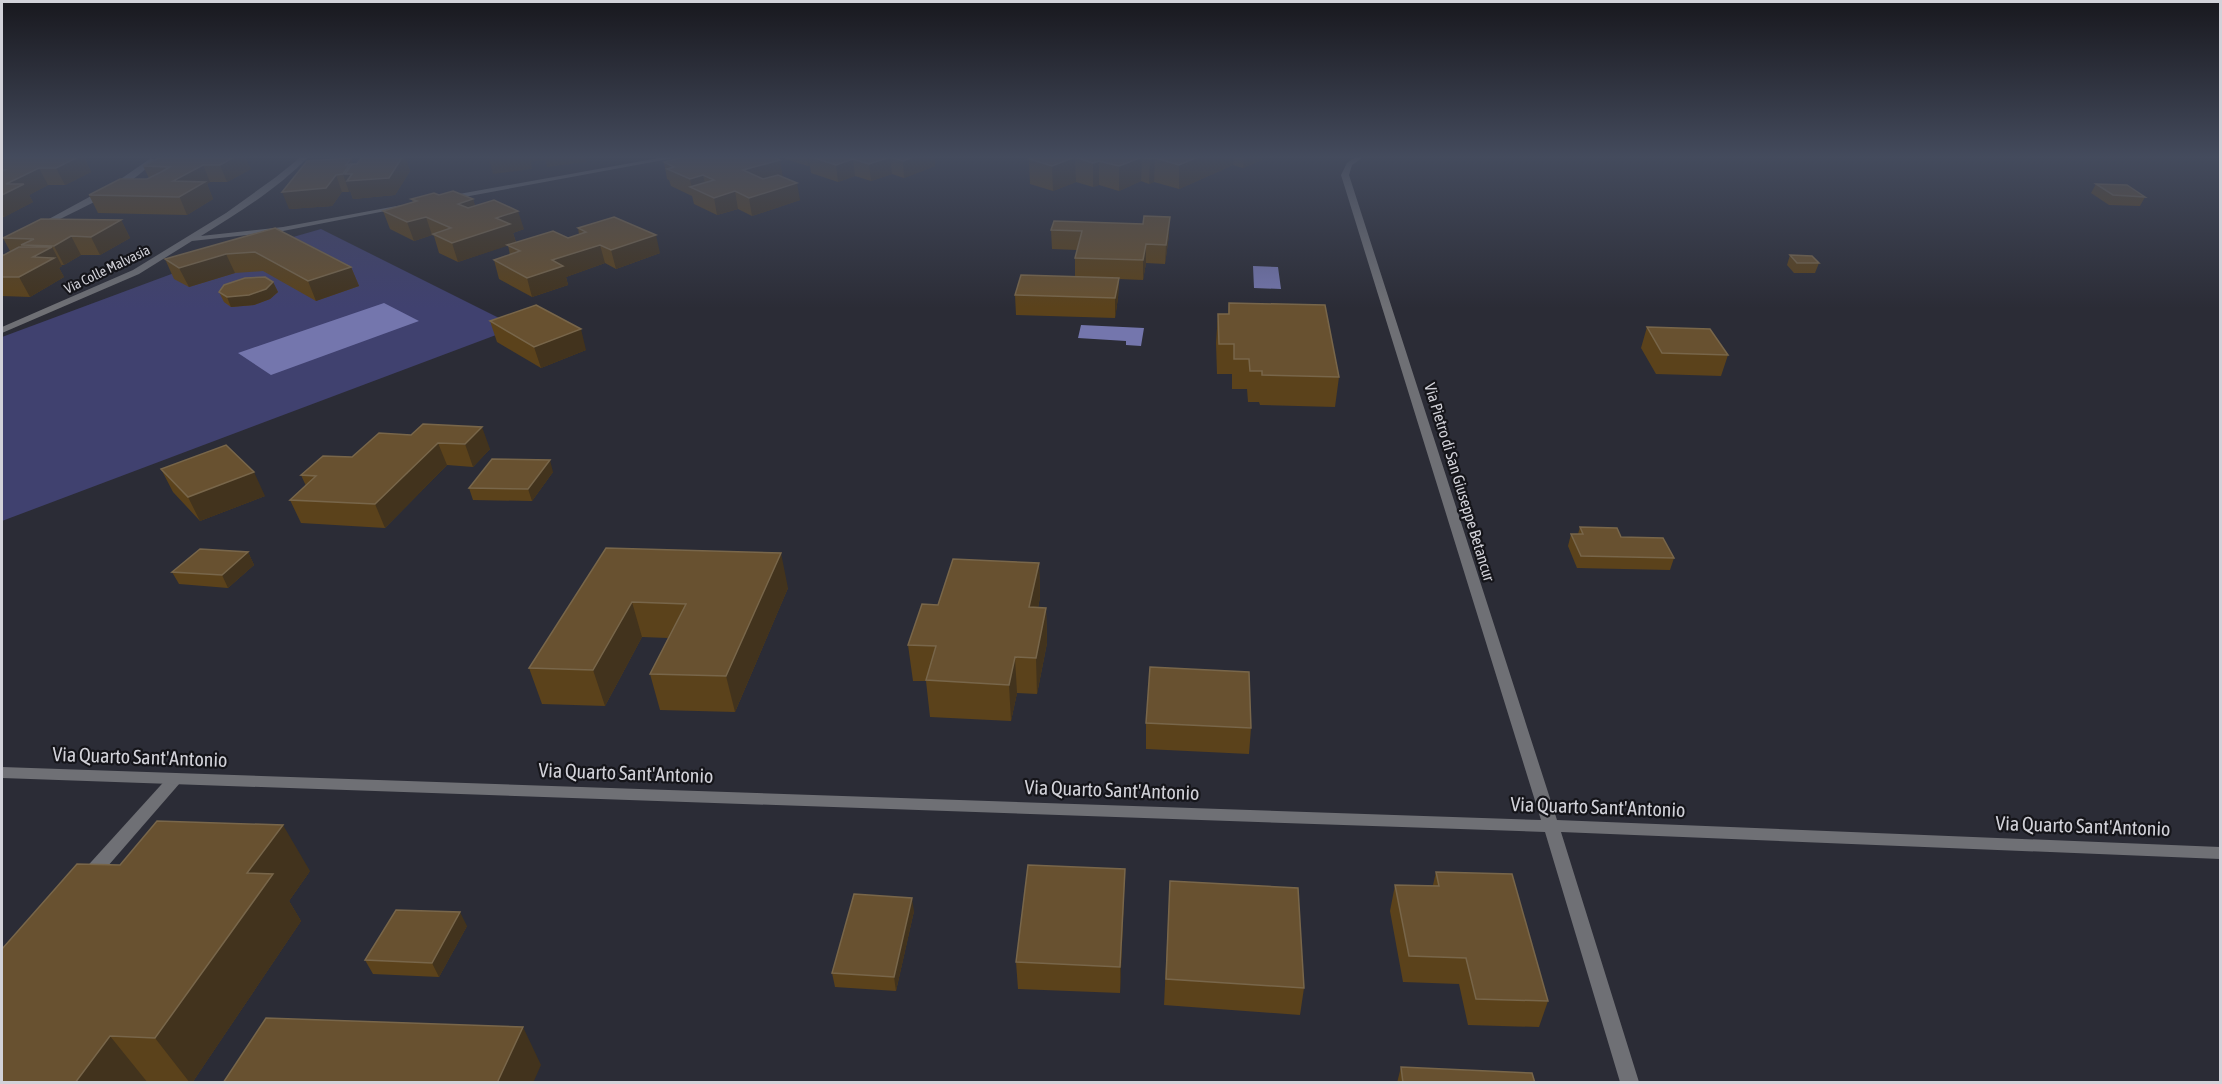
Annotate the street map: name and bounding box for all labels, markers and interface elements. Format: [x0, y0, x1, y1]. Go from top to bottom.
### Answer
street label: Via Colle Malvasia [62, 241, 152, 297]
street label: Via Pietro di San Giuseppe Betancur [1420, 381, 1499, 584]
street label: Via Quarto Sant'Antonio [52, 742, 228, 771]
street label: Via Quarto Sant'Antonio [538, 758, 714, 787]
street label: Via Quarto Sant'Antonio [1024, 775, 1200, 804]
street label: Via Quarto Sant'Antonio [1510, 792, 1686, 821]
street label: Via Quarto Sant'Antonio [1995, 811, 2171, 840]

